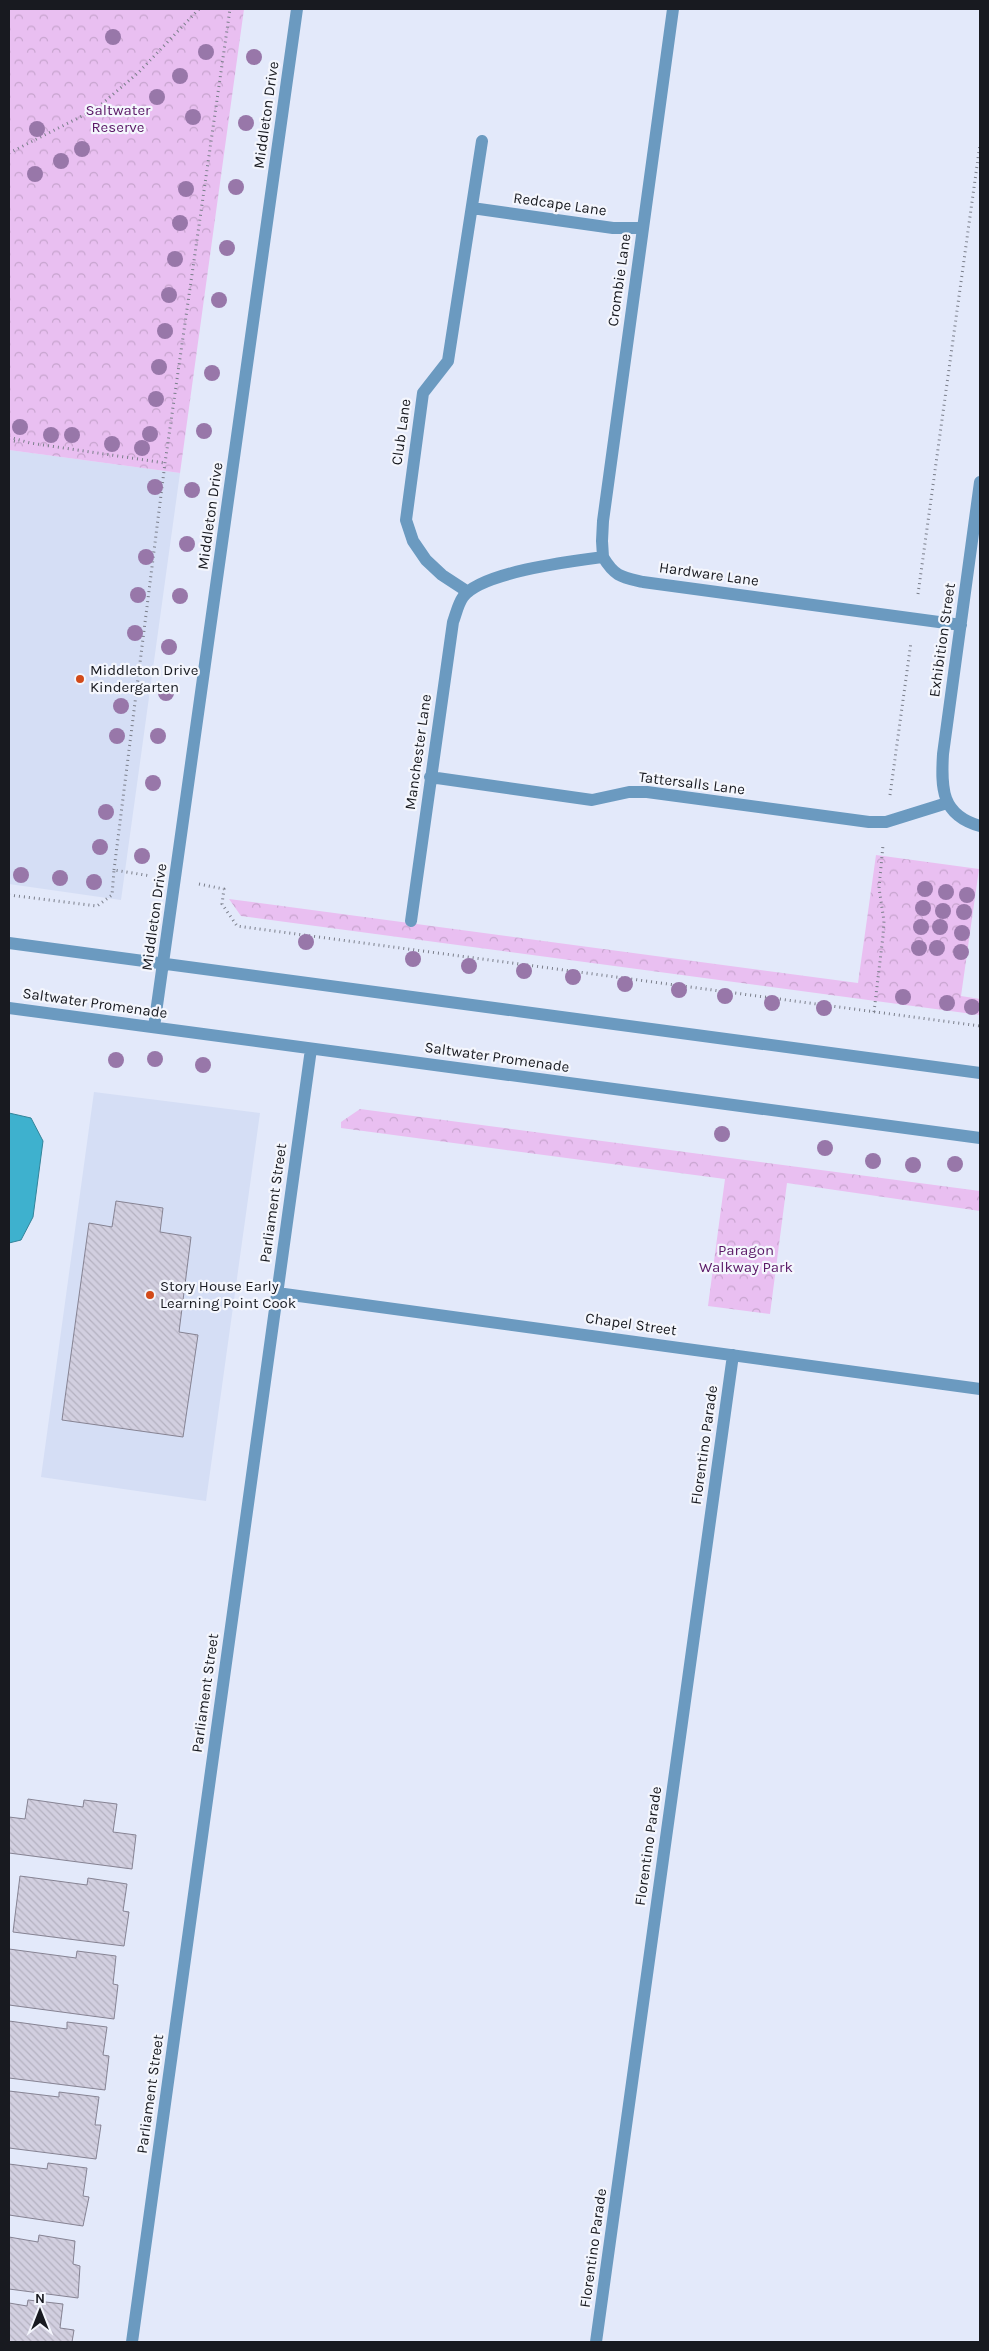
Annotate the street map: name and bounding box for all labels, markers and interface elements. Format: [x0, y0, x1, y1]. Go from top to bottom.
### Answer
street label: Middleton Drive [250, 60, 282, 170]
park label: Saltwater Reserve [85, 101, 151, 136]
street label: Redcape Lane [512, 189, 608, 219]
street label: Crombie Lane [604, 232, 634, 328]
street label: Club Lane [387, 398, 415, 466]
street label: Middleton Drive [194, 461, 226, 571]
street label: Hardware Lane [658, 558, 760, 590]
street label: Exhibition Street [925, 581, 959, 698]
place label: Middleton Drive Kindergarten [90, 661, 198, 696]
marker: Middleton Drive Kindergarten [74, 673, 86, 685]
street label: Manchester Lane [401, 693, 435, 811]
street label: Tattersalls Lane [638, 768, 746, 798]
street label: Middleton Drive [138, 862, 170, 972]
street label: Saltwater Promenade [21, 984, 169, 1022]
street label: Saltwater Promenade [423, 1038, 571, 1076]
street label: Parliament Street [256, 1142, 290, 1264]
park label: Paragon Walkway Park [699, 1241, 793, 1276]
place label: Story House Early Learning Point Cook [160, 1277, 296, 1312]
marker: Story House Early Learning Point Cook [144, 1289, 156, 1301]
street label: Chapel Street [584, 1309, 678, 1339]
street label: Florentino Parade [687, 1384, 721, 1506]
street label: Parliament Street [188, 1632, 222, 1754]
street label: Florentino Parade [631, 1785, 665, 1907]
street label: Parliament Street [133, 2033, 167, 2155]
street label: Florentino Parade [576, 2187, 610, 2309]
north arrow [15, 2286, 65, 2336]
text: N [35, 2290, 45, 2307]

